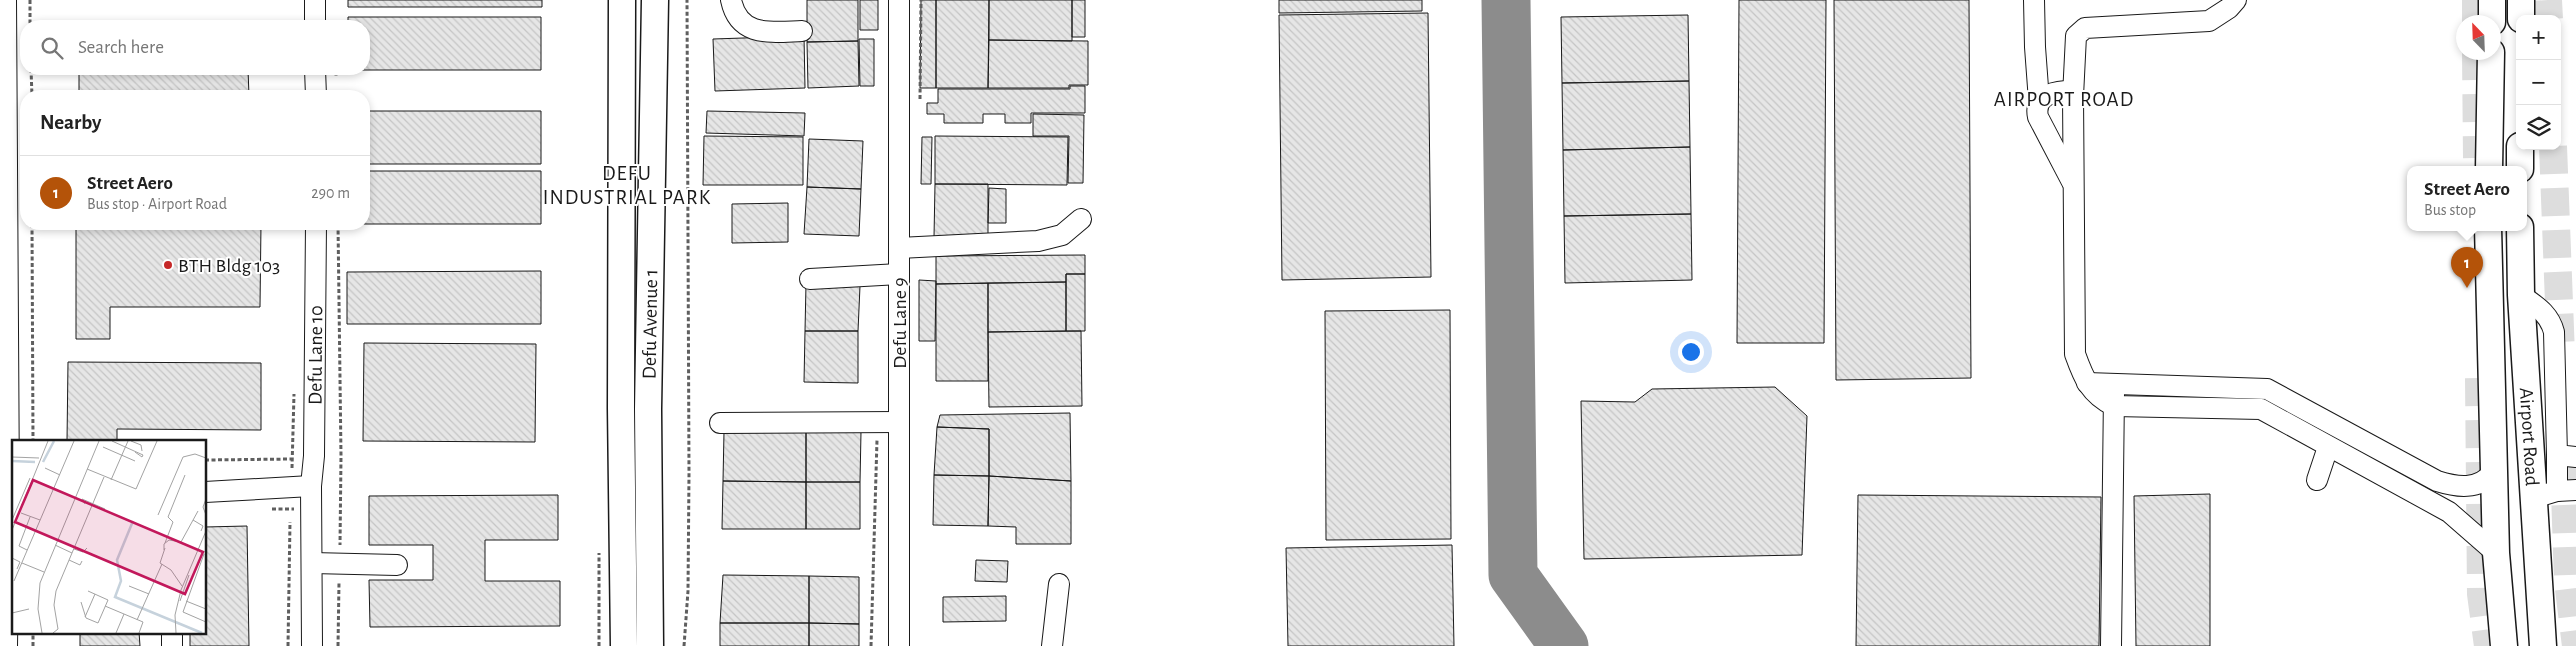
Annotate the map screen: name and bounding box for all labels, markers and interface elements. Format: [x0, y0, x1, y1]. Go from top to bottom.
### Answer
north arrow [2456, 15, 2501, 60]
map controls [2516, 15, 2561, 150]
button: + [2516, 15, 2561, 60]
search box [20, 20, 370, 75]
icon: search [38, 34, 66, 62]
text: Search here [78, 38, 164, 57]
button: − [2516, 60, 2561, 105]
district label: AIRPORT ROAD [1994, 89, 2134, 110]
button: layers [2516, 105, 2561, 150]
text: Nearby [40, 112, 101, 133]
district label: DEFU INDUSTRIAL PARK [543, 163, 711, 208]
popup [2407, 166, 2527, 231]
text: Street Aero [87, 174, 173, 193]
text: Street Aero [2424, 180, 2510, 199]
text: 1 [53, 185, 59, 201]
text: 290 m [311, 185, 350, 201]
text: Bus stop · Airport Road [87, 196, 227, 212]
text: Bus stop [2424, 202, 2476, 218]
pin: 1 [2451, 247, 2483, 288]
place label: BTH Bldg 103 [178, 256, 280, 276]
marker: BTH Bldg 103 [162, 259, 174, 271]
street label: Defu Avenue 1 [640, 269, 661, 379]
street label: Defu Lane 9 [890, 277, 910, 369]
street label: Defu Lane 10 [305, 305, 326, 405]
your location [1678, 339, 1704, 365]
street label: Airport Road [2516, 387, 2542, 487]
inset map [12, 440, 206, 634]

